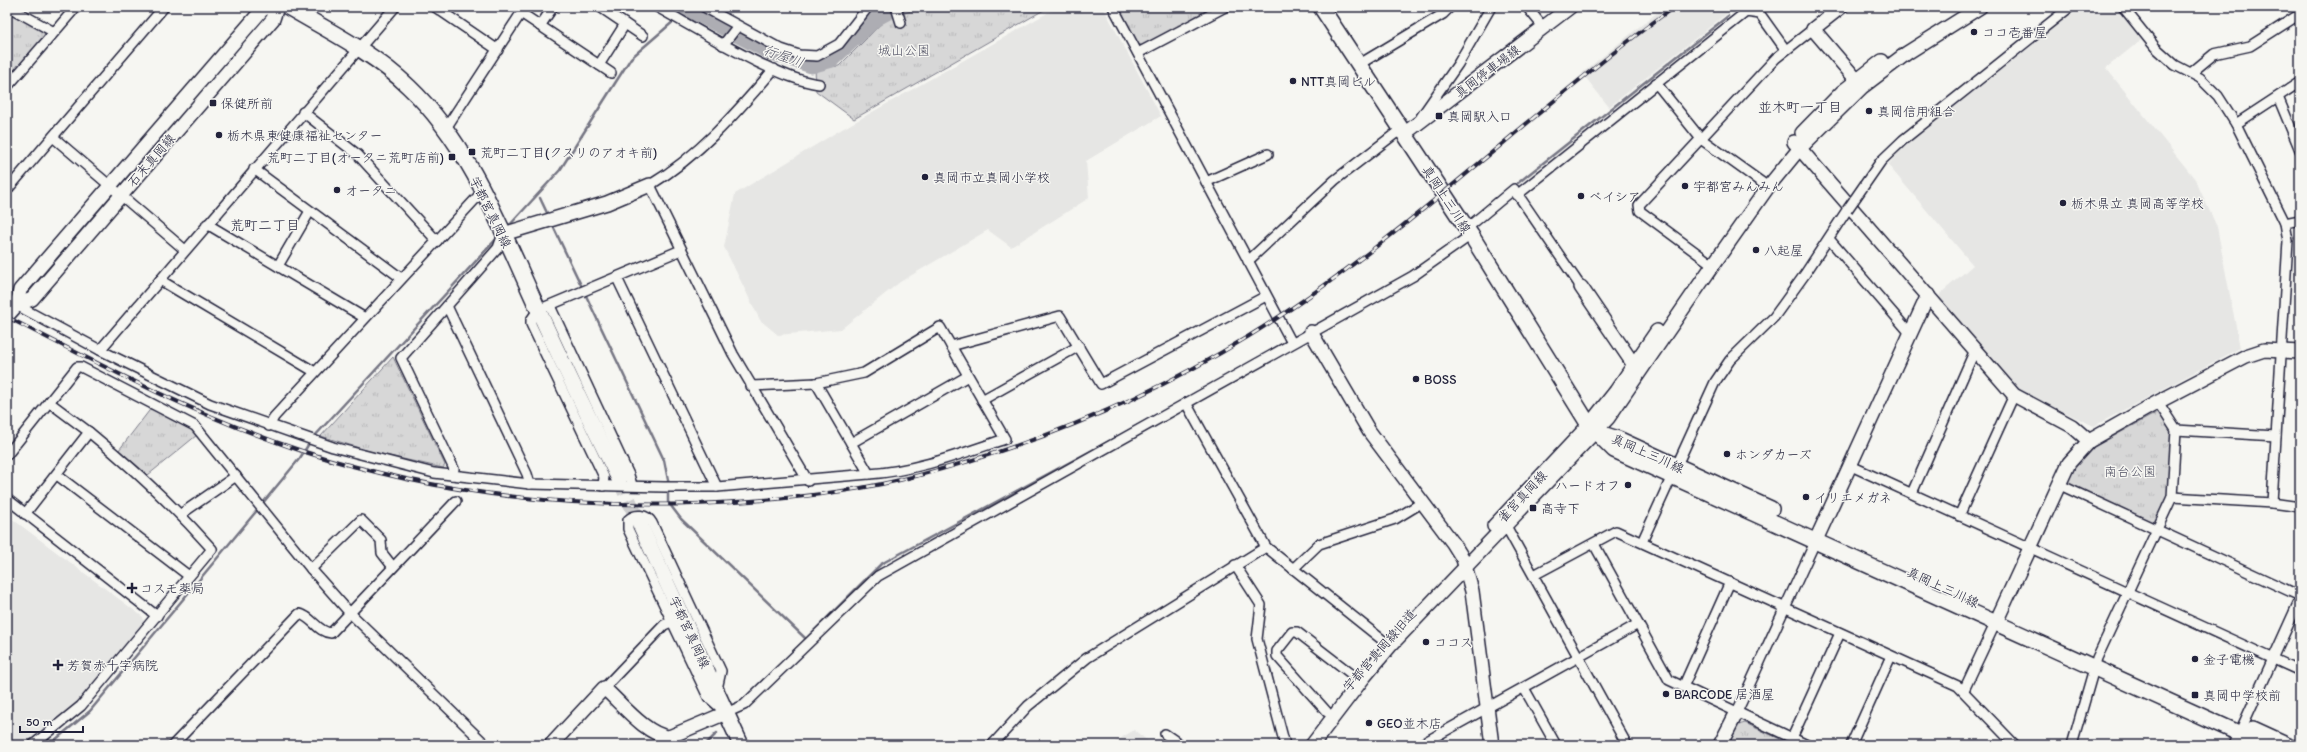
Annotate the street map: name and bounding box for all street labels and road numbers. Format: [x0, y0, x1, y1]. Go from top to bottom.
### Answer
street label: 真岡停車場線 [1452, 41, 1524, 101]
street label: 石末真岡線 [124, 130, 179, 190]
street label: 真岡上三川線 [1419, 162, 1475, 237]
street label: 宇都宮真岡線 [467, 174, 515, 251]
street label: 真岡上三川線 [1609, 431, 1687, 477]
street label: 雀宮真岡線 [1495, 467, 1551, 525]
street label: 真岡上三川線 [1904, 564, 1982, 611]
street label: 宇都宮真岡線 [666, 594, 713, 672]
street label: 宇都宮真岡線旧道 [1340, 606, 1419, 694]

